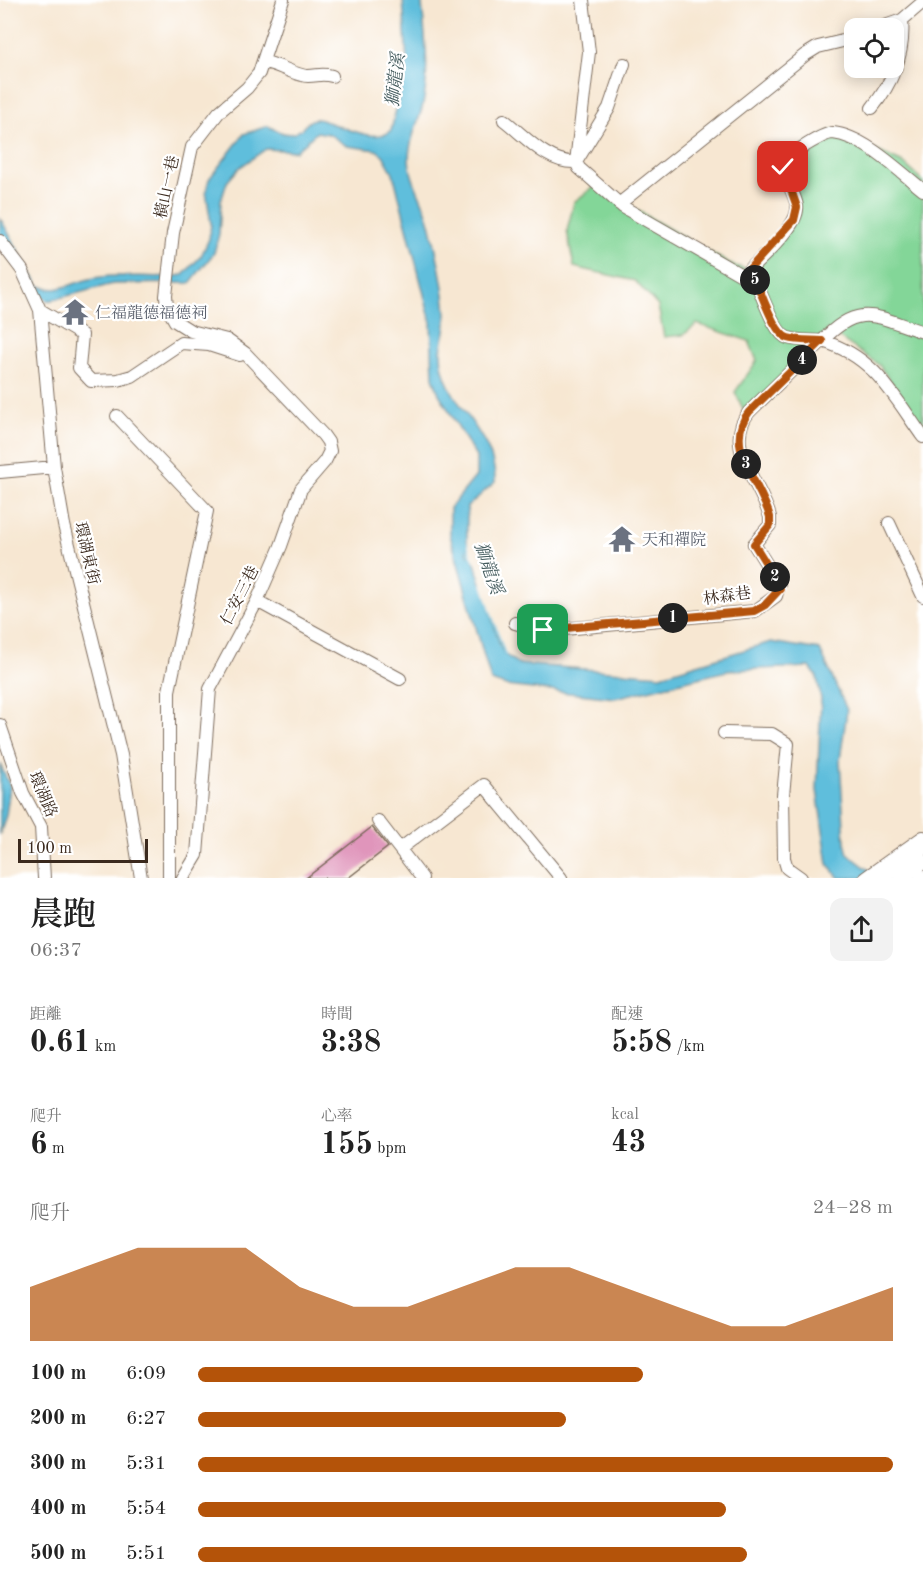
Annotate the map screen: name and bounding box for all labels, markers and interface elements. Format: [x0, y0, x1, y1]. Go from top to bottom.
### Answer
map controls [844, 18, 904, 78]
button: locate [844, 18, 904, 78]
water label: 獅龍溪 [382, 50, 408, 108]
pin [757, 141, 808, 192]
icon: check [766, 150, 799, 183]
street label: 橫山一巷 [152, 154, 182, 220]
pin: 5 [740, 265, 770, 295]
text: 5 [750, 272, 760, 288]
temple icon: 仁福龍德福德祠 [60, 297, 90, 327]
place label: 仁福龍德福德祠 [95, 304, 207, 322]
pin: 4 [787, 345, 817, 375]
text: 4 [797, 352, 807, 368]
pin: 3 [731, 449, 761, 479]
text: 3 [741, 456, 751, 472]
street label: 環湖東街 [71, 520, 103, 586]
temple icon: 天和禪院 [607, 524, 637, 554]
place label: 天和禪院 [642, 531, 706, 549]
water label: 獅龍溪 [471, 539, 508, 599]
pin: 2 [760, 562, 790, 592]
street label: 仁安三巷 [217, 563, 262, 628]
text: 2 [770, 569, 780, 585]
street label: 林森巷 [702, 584, 752, 608]
pin: 1 [658, 603, 688, 633]
pin [517, 604, 568, 655]
text: 1 [668, 610, 678, 626]
icon: arrive [526, 613, 559, 646]
street label: 環湖路 [25, 769, 61, 820]
scale bar [18, 836, 148, 863]
text: 100 m [27, 841, 72, 857]
button: share [830, 898, 893, 961]
text: 晨跑 [30, 900, 96, 933]
text: 06:37 [30, 941, 82, 961]
text: 距離 [30, 1007, 62, 1023]
text: 時間 [321, 1007, 353, 1023]
text: 配速 [611, 1007, 643, 1023]
text: 0.61 [30, 1028, 91, 1058]
text: 3:38 [321, 1028, 381, 1058]
text: 5:58 [611, 1028, 672, 1058]
text: km [91, 1039, 116, 1055]
text: /km [672, 1039, 705, 1055]
text: kcal [611, 1107, 639, 1123]
text: 爬升 [30, 1109, 62, 1125]
text: 心率 [321, 1109, 353, 1125]
text: 43 [611, 1128, 646, 1158]
text: 6 [30, 1130, 47, 1160]
text: 155 [321, 1130, 373, 1160]
text: m [47, 1141, 65, 1157]
text: bpm [373, 1141, 407, 1157]
text: 24–28 m [813, 1198, 893, 1218]
text: 爬升 [30, 1204, 70, 1224]
text: 100 m [30, 1364, 86, 1384]
text: 6:09 [126, 1364, 166, 1384]
text: 200 m [30, 1409, 86, 1429]
text: 6:27 [126, 1409, 166, 1429]
text: 300 m [30, 1454, 86, 1474]
text: 5:31 [126, 1454, 166, 1474]
text: 400 m [30, 1499, 86, 1519]
text: 5:54 [126, 1499, 166, 1519]
text: 500 m [30, 1544, 86, 1564]
text: 5:51 [126, 1544, 166, 1564]

